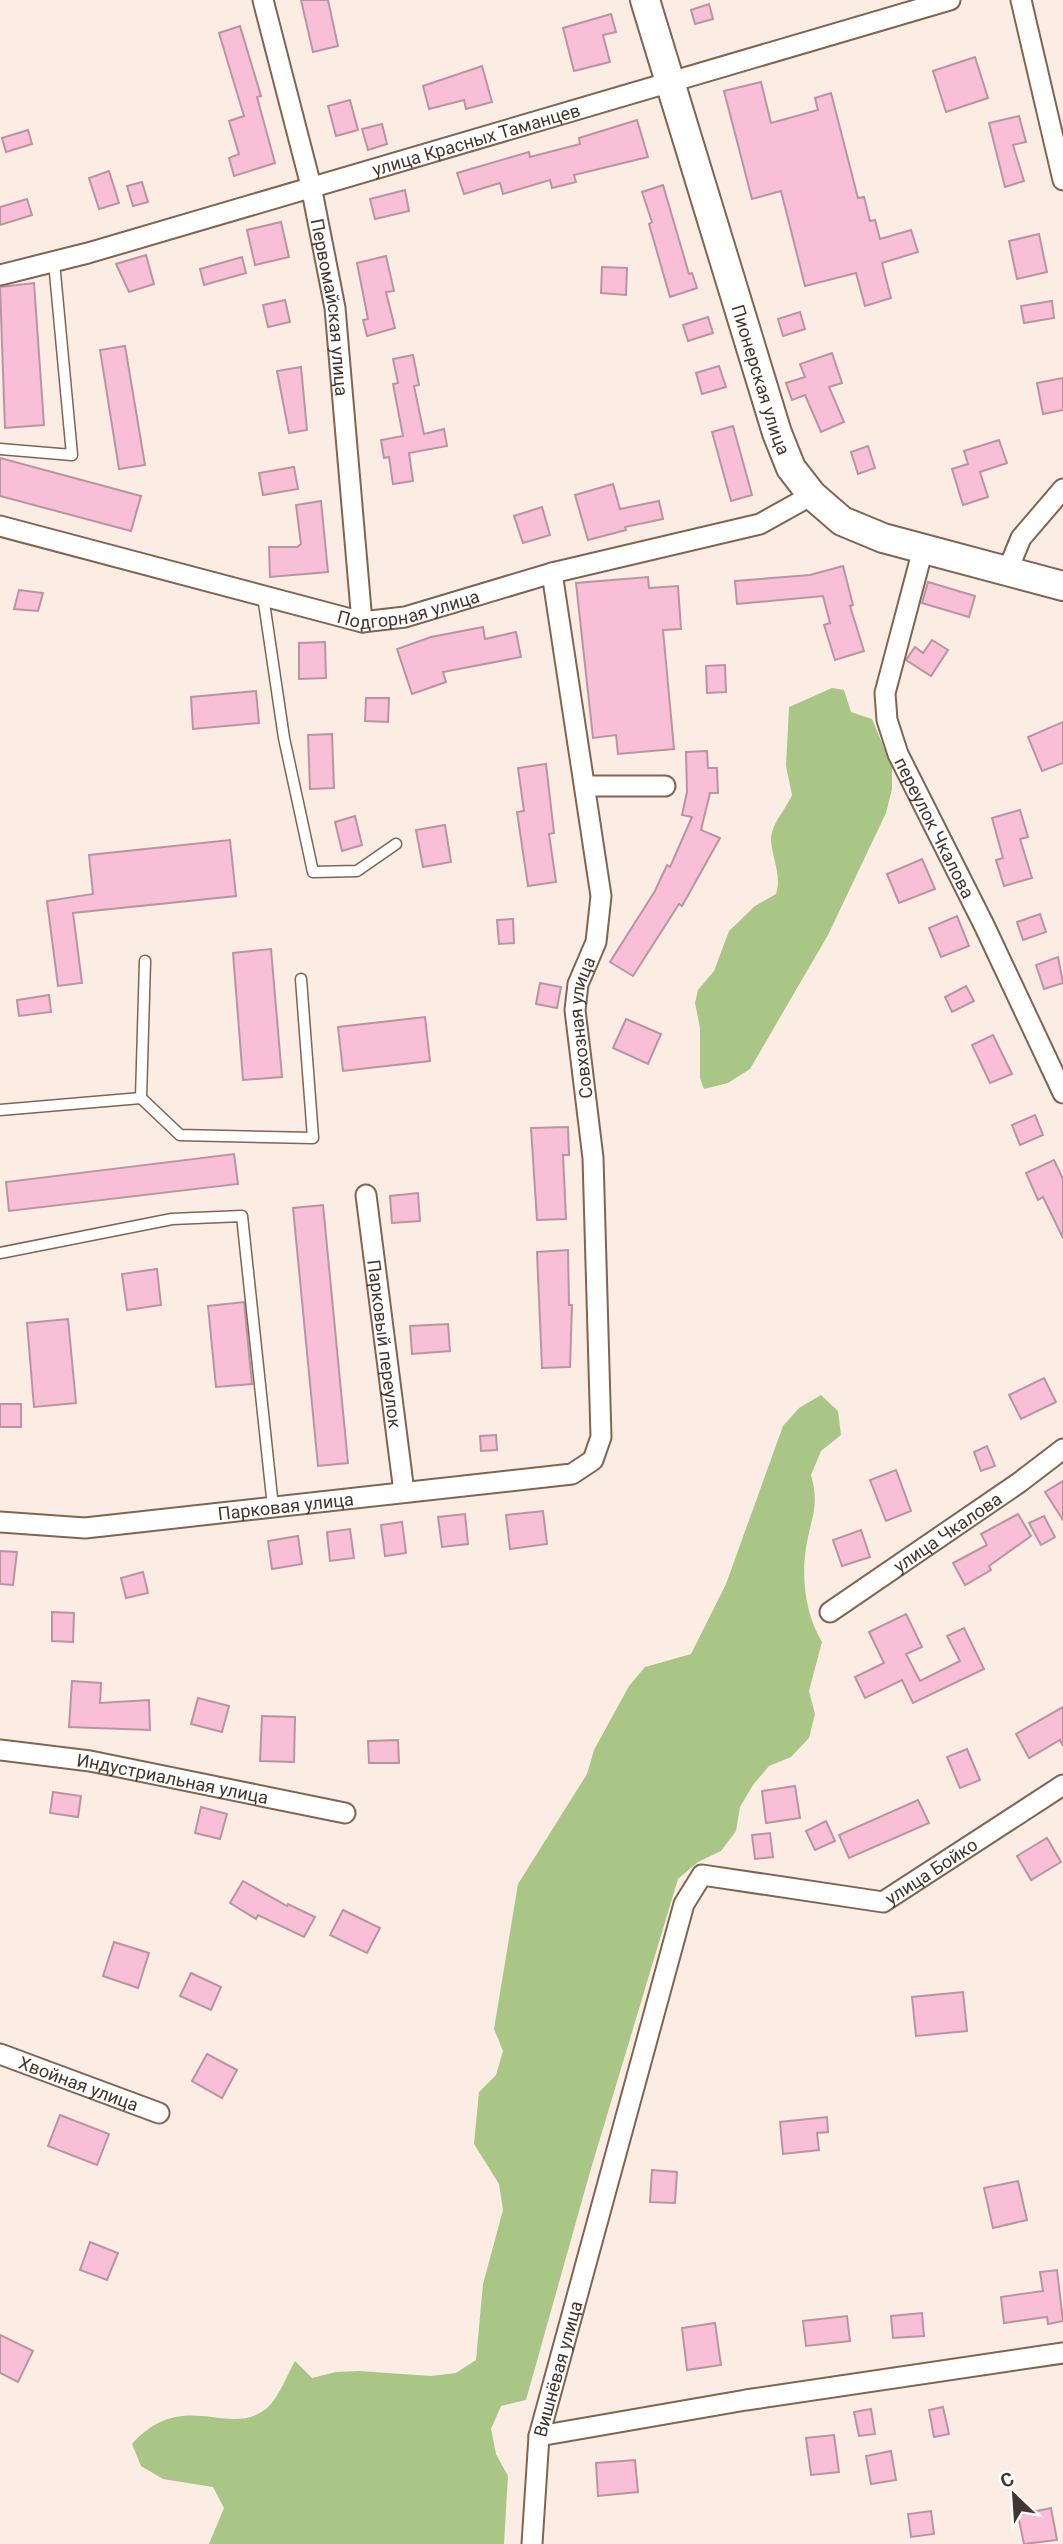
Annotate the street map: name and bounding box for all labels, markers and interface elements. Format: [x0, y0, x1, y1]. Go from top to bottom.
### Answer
street label: улица Красных Таманцев [370, 99, 582, 180]
street label: Первомайская улица [307, 217, 353, 397]
street label: Пионерская улица [728, 302, 795, 458]
street label: Подгорная улица [335, 585, 482, 633]
street label: переулок Чкалова [891, 753, 979, 902]
street label: Совхозная улица [564, 953, 599, 1100]
street label: Парковый переулок [364, 1258, 406, 1430]
street label: улица Чкалова [889, 1487, 1005, 1576]
street label: Парковая улица [217, 1488, 355, 1524]
street label: Индустриальная улица [76, 1749, 270, 1808]
street label: улица Бойко [881, 1833, 981, 1908]
street label: Хвойная улица [16, 2051, 142, 2115]
street label: Вишнёвая улица [529, 2298, 586, 2439]
north arrow [979, 2460, 1049, 2530]
text: С [997, 2467, 1018, 2493]

